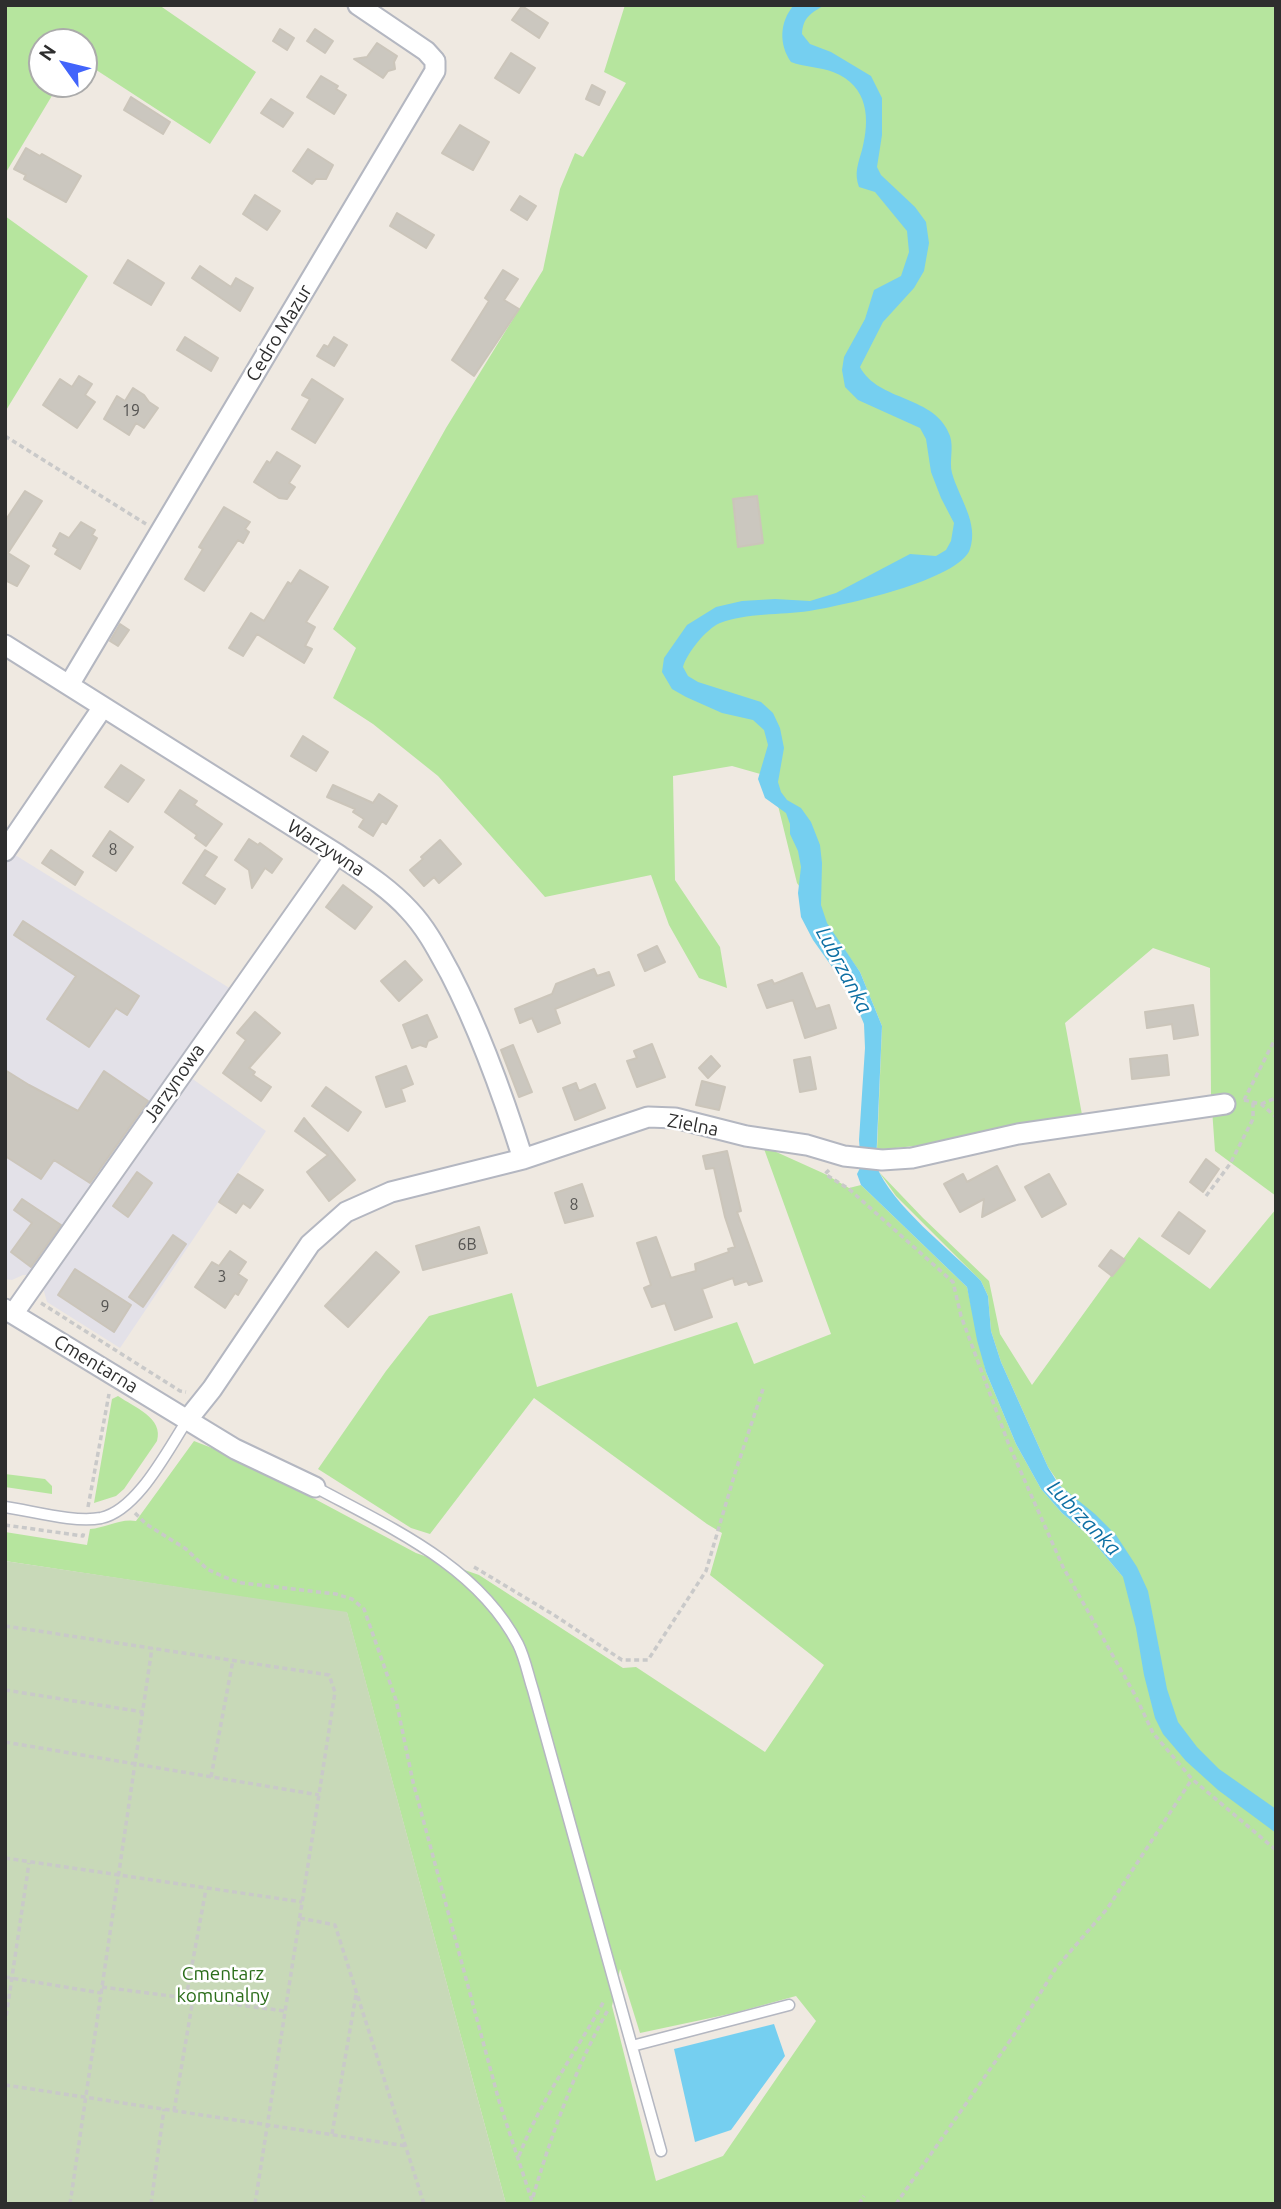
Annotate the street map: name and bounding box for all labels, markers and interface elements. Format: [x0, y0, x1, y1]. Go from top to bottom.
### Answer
north arrow [28, 28, 98, 98]
text: N [34, 40, 60, 64]
street label: Cedro Mazur [241, 280, 317, 386]
house number: 19 [122, 401, 140, 421]
street label: Warzywna [283, 815, 369, 881]
house number: 8 [108, 840, 118, 860]
water label: Lubrzanka [811, 922, 877, 1018]
street label: Jarzynowa [139, 1039, 209, 1127]
street label: Zielna [665, 1109, 721, 1141]
house number: 8 [569, 1195, 579, 1215]
house number: 6B [457, 1235, 477, 1255]
house number: 3 [217, 1267, 227, 1287]
house number: 9 [100, 1297, 110, 1317]
street label: Cmentarna [50, 1330, 142, 1398]
water label: Lubrzanka [1042, 1475, 1126, 1561]
park label: Cmentarz komunalny [176, 1963, 270, 2007]

